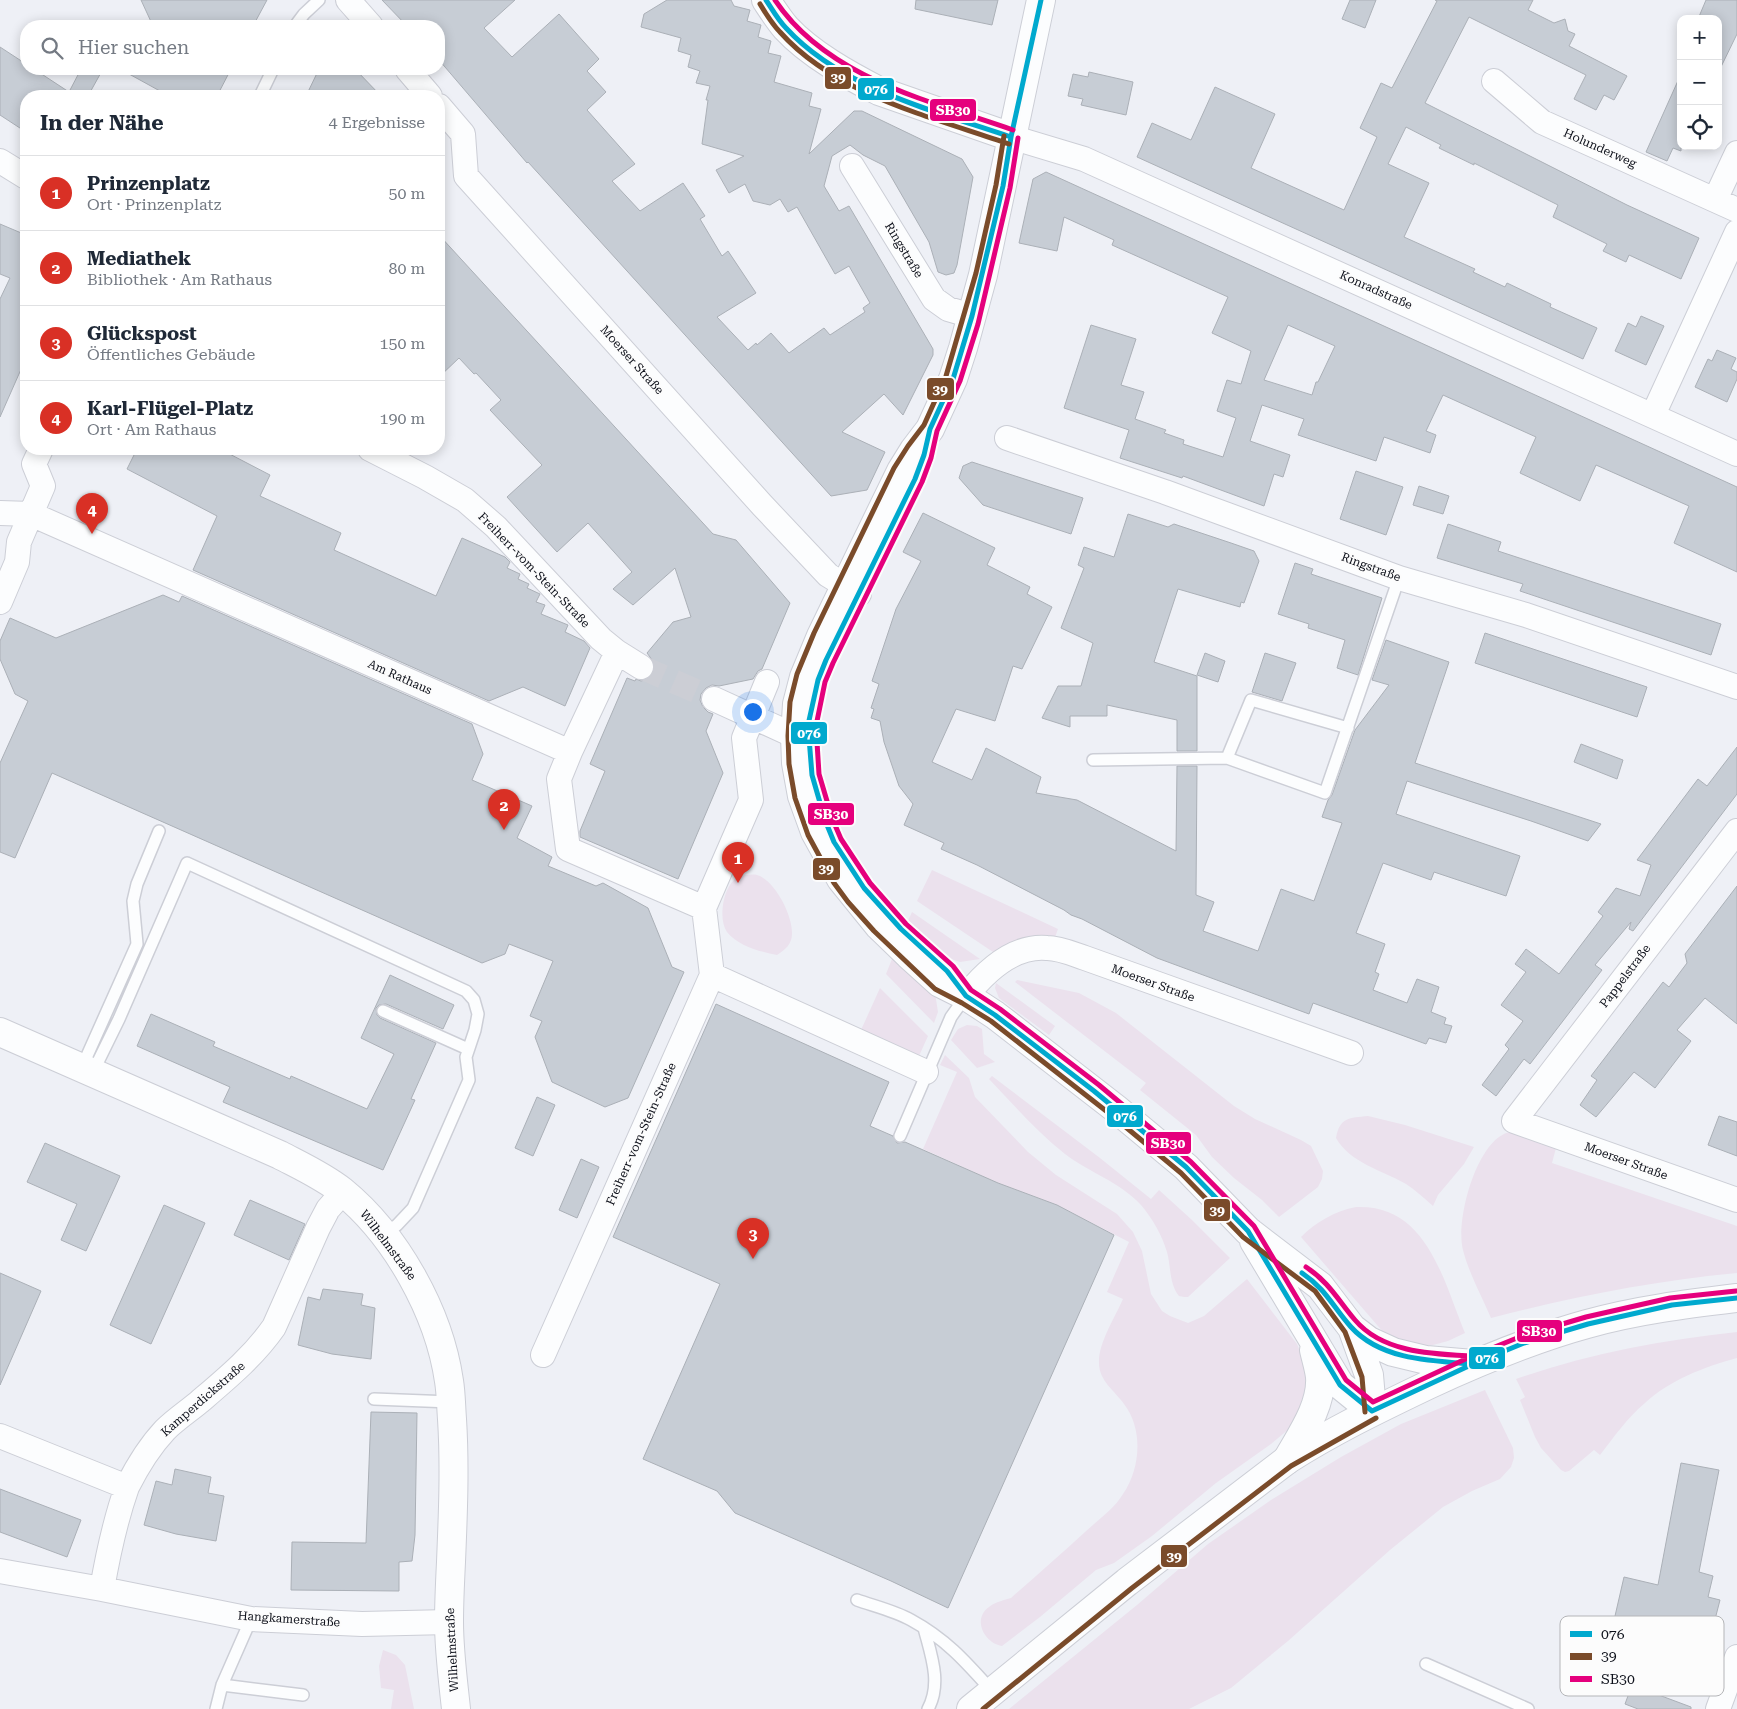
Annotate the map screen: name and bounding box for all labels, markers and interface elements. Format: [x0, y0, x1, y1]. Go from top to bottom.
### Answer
map controls [1677, 15, 1722, 150]
button: + [1677, 15, 1722, 60]
search box [20, 20, 445, 75]
icon: search [38, 34, 66, 62]
text: Hier suchen [78, 36, 189, 59]
button: − [1677, 60, 1722, 105]
line badge: 39 [824, 66, 852, 90]
text: 39 [830, 69, 846, 85]
line badge: 076 [857, 77, 895, 101]
text: 076 [864, 81, 888, 97]
line badge: SB30 [929, 98, 977, 122]
text: SB30 [936, 102, 970, 118]
button: locate [1677, 105, 1722, 150]
text: In der Nähe [40, 111, 163, 135]
text: 4 Ergebnisse [328, 113, 425, 132]
street label: Holunderweg [1561, 126, 1639, 170]
text: Prinzenplatz [87, 172, 210, 195]
text: 1 [52, 184, 60, 203]
text: 50 m [388, 184, 425, 203]
text: Ort · Prinzenplatz [87, 195, 221, 214]
street label: Ringstraße [882, 220, 926, 281]
text: Mediathek [87, 247, 191, 270]
text: 2 [52, 259, 60, 278]
text: 80 m [388, 259, 425, 278]
street label: Konradstraße [1337, 268, 1415, 312]
text: Bibliothek · Am Rathaus [87, 270, 272, 289]
text: Glückspost [87, 322, 197, 345]
street label: Moerser Straße [597, 323, 667, 398]
text: 3 [52, 334, 60, 353]
text: 150 m [379, 334, 425, 353]
text: Öffentliches Gebäude [87, 345, 255, 364]
line badge: 39 [926, 377, 955, 401]
text: 39 [932, 381, 948, 397]
text: Karl-Flügel-Platz [87, 397, 253, 420]
text: 4 [52, 409, 60, 428]
text: 190 m [379, 409, 425, 428]
text: Ort · Am Rathaus [87, 420, 216, 439]
pin: 4 [76, 493, 108, 534]
street label: Freiherr-vom-Stein-Straße [475, 510, 593, 631]
street label: Ringstraße [1339, 550, 1403, 584]
street label: Am Rathaus [366, 657, 435, 698]
your location [740, 699, 766, 725]
line badge: 076 [790, 721, 828, 745]
text: 076 [797, 725, 821, 741]
pin: 2 [488, 789, 520, 830]
line badge: SB30 [807, 802, 855, 826]
text: SB30 [814, 806, 848, 822]
pin: 1 [722, 842, 754, 883]
line badge: 39 [812, 857, 841, 881]
text: 39 [818, 860, 834, 876]
street label: Pappelstraße [1597, 941, 1654, 1010]
street label: Moerser Straße [1109, 961, 1197, 1005]
street label: Freiherr-vom-Stein-Straße [603, 1060, 679, 1207]
line badge: 076 [1106, 1104, 1144, 1128]
text: 076 [1113, 1108, 1137, 1124]
line badge: SB30 [1145, 1131, 1192, 1155]
text: SB30 [1151, 1135, 1185, 1151]
street label: Moerser Straße [1582, 1139, 1670, 1183]
line badge: 39 [1203, 1198, 1231, 1222]
text: 39 [1209, 1202, 1225, 1218]
street label: Wilhelmstraße [357, 1207, 419, 1283]
pin: 3 [737, 1218, 769, 1259]
line badge: SB30 [1516, 1319, 1563, 1343]
text: SB30 [1522, 1323, 1556, 1339]
line badge: 076 [1468, 1346, 1506, 1370]
text: 076 [1475, 1350, 1499, 1366]
street label: Kamperdickstraße [158, 1359, 248, 1439]
line badge: 39 [1160, 1544, 1188, 1568]
text: 39 [1166, 1548, 1182, 1564]
street label: Wilhelmstraße [443, 1607, 461, 1692]
street label: Hangkamerstraße [237, 1608, 341, 1630]
legend [1560, 1616, 1724, 1696]
text: 076 [1601, 1626, 1625, 1642]
text: 39 [1601, 1648, 1617, 1664]
text: SB30 [1601, 1671, 1635, 1687]

